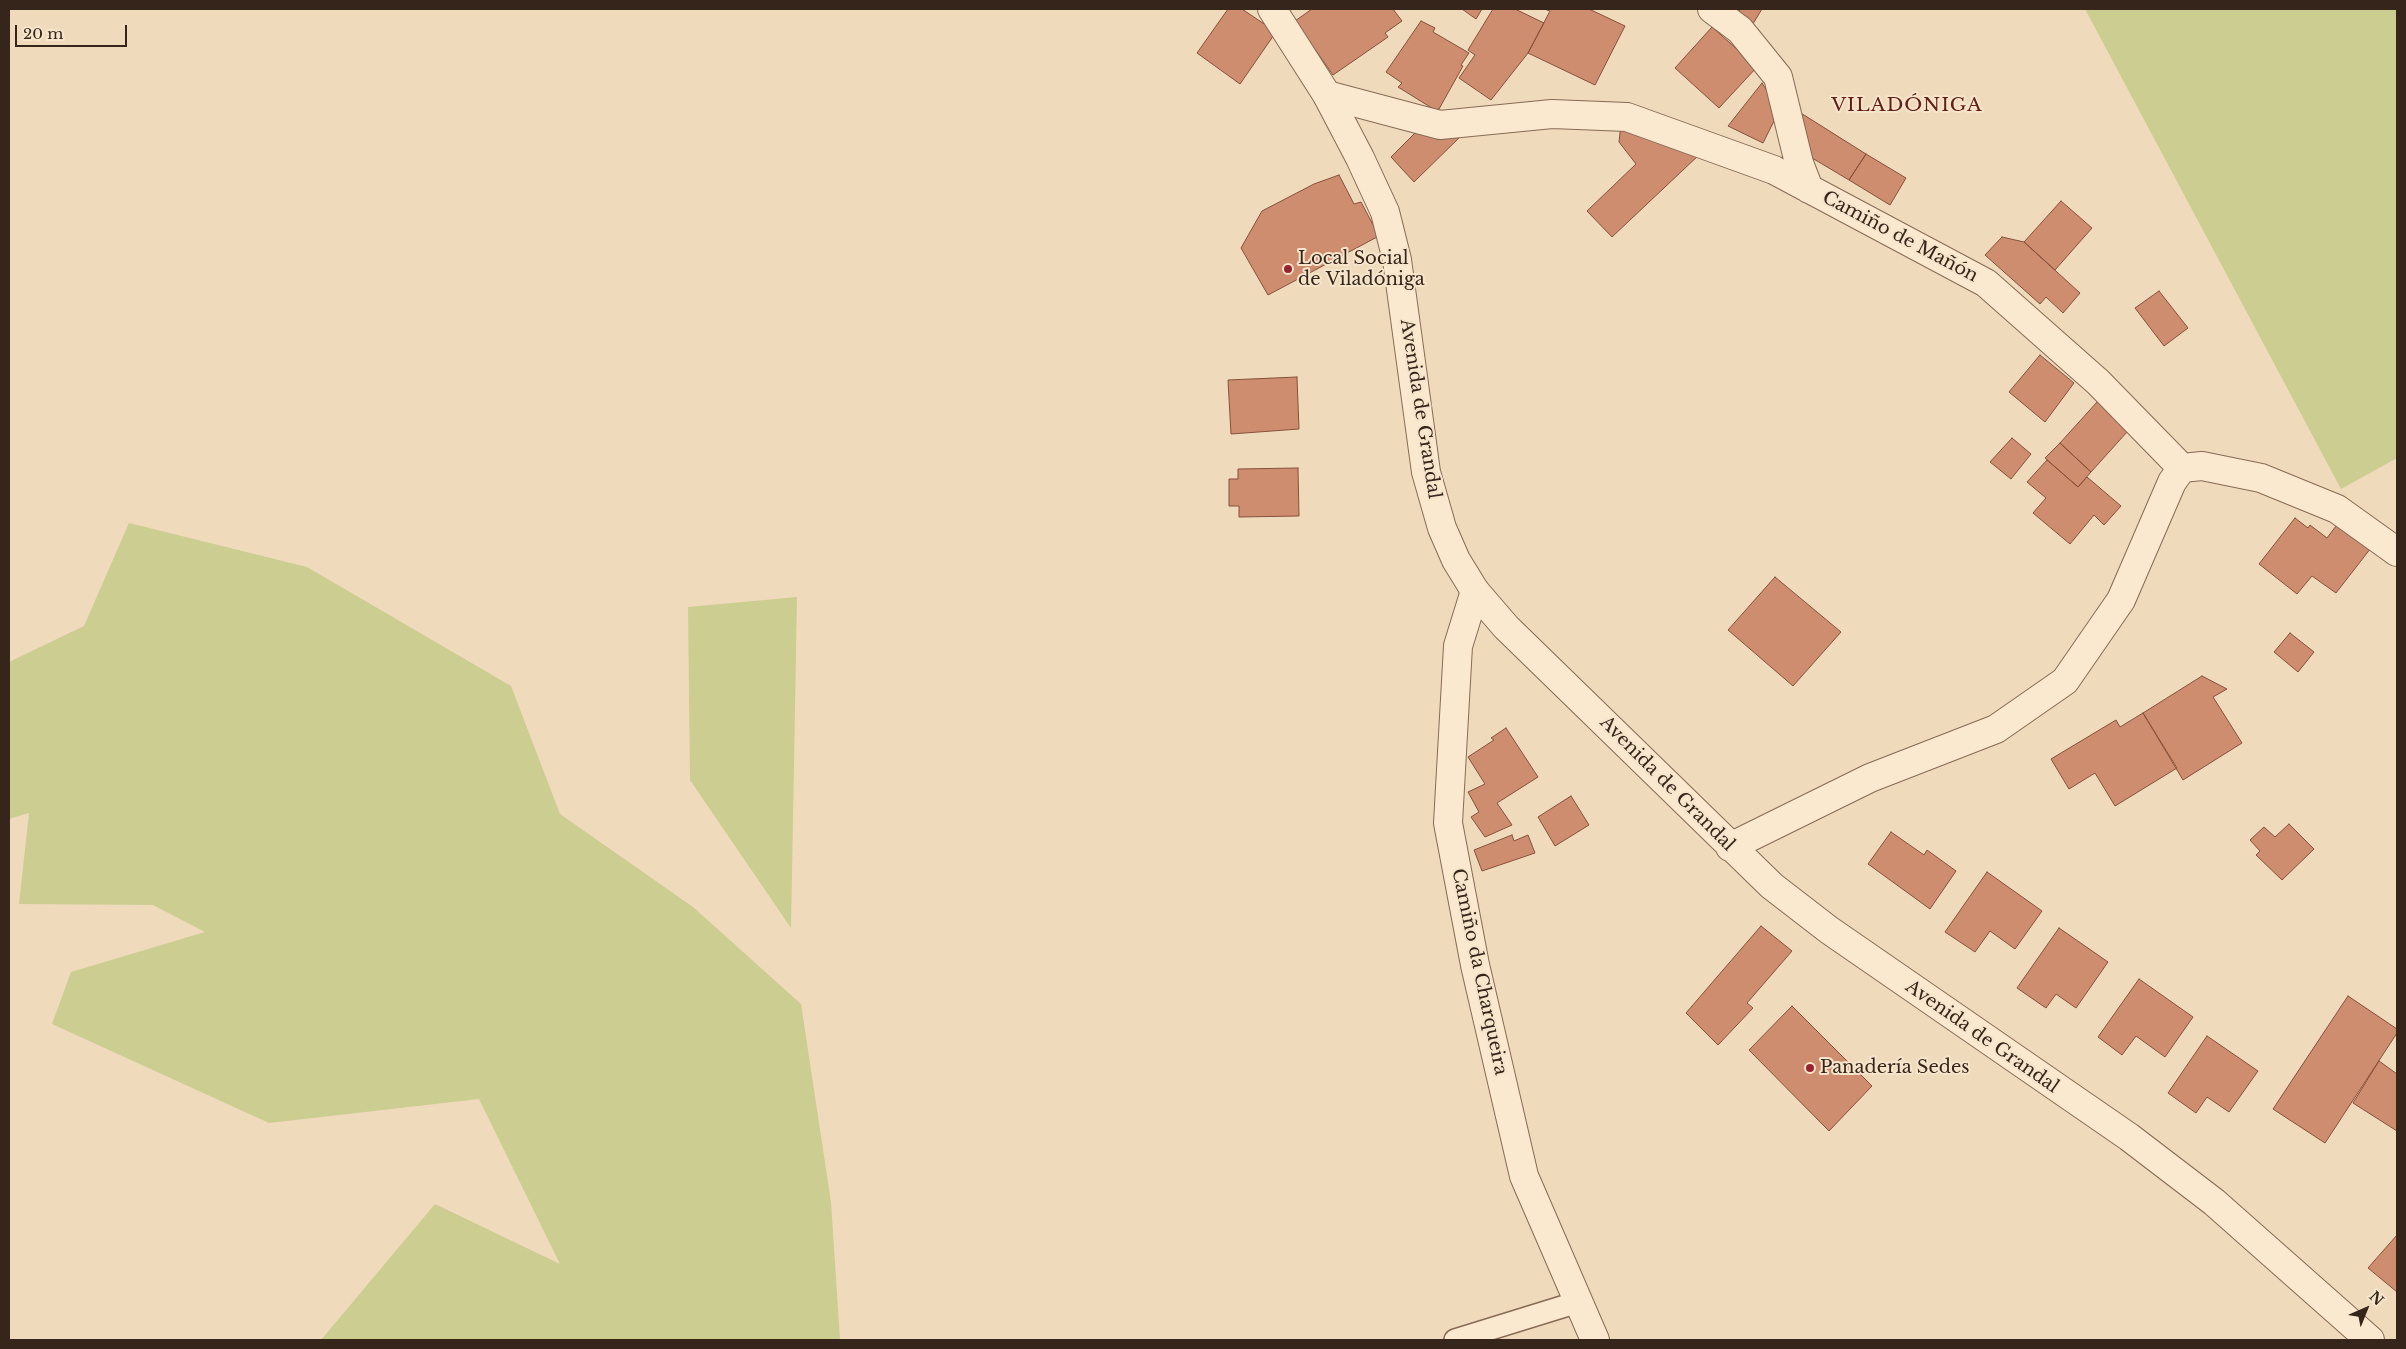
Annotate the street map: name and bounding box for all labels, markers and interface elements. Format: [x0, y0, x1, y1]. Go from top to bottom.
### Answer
scale bar [18, 15, 130, 47]
text: 20 m [23, 24, 63, 43]
district label: VILADÓNIGA [1830, 95, 1984, 117]
street label: Camiño de Mañón [1819, 187, 1981, 287]
place label: Local Social de Viladóniga [1298, 248, 1425, 290]
marker: Local Social de Viladóniga [1282, 263, 1294, 275]
street label: Avenida de Grandal [1395, 318, 1445, 500]
street label: Avenida de Grandal [1595, 712, 1739, 856]
street label: Camiño da Charqueira [1447, 867, 1511, 1077]
street label: Avenida de Grandal [1901, 976, 2063, 1098]
place label: Panadería Sedes [1820, 1057, 1969, 1079]
marker: Panadería Sedes [1804, 1062, 1816, 1074]
north arrow [2341, 1284, 2391, 1334]
text: N [2365, 1287, 2387, 1309]

